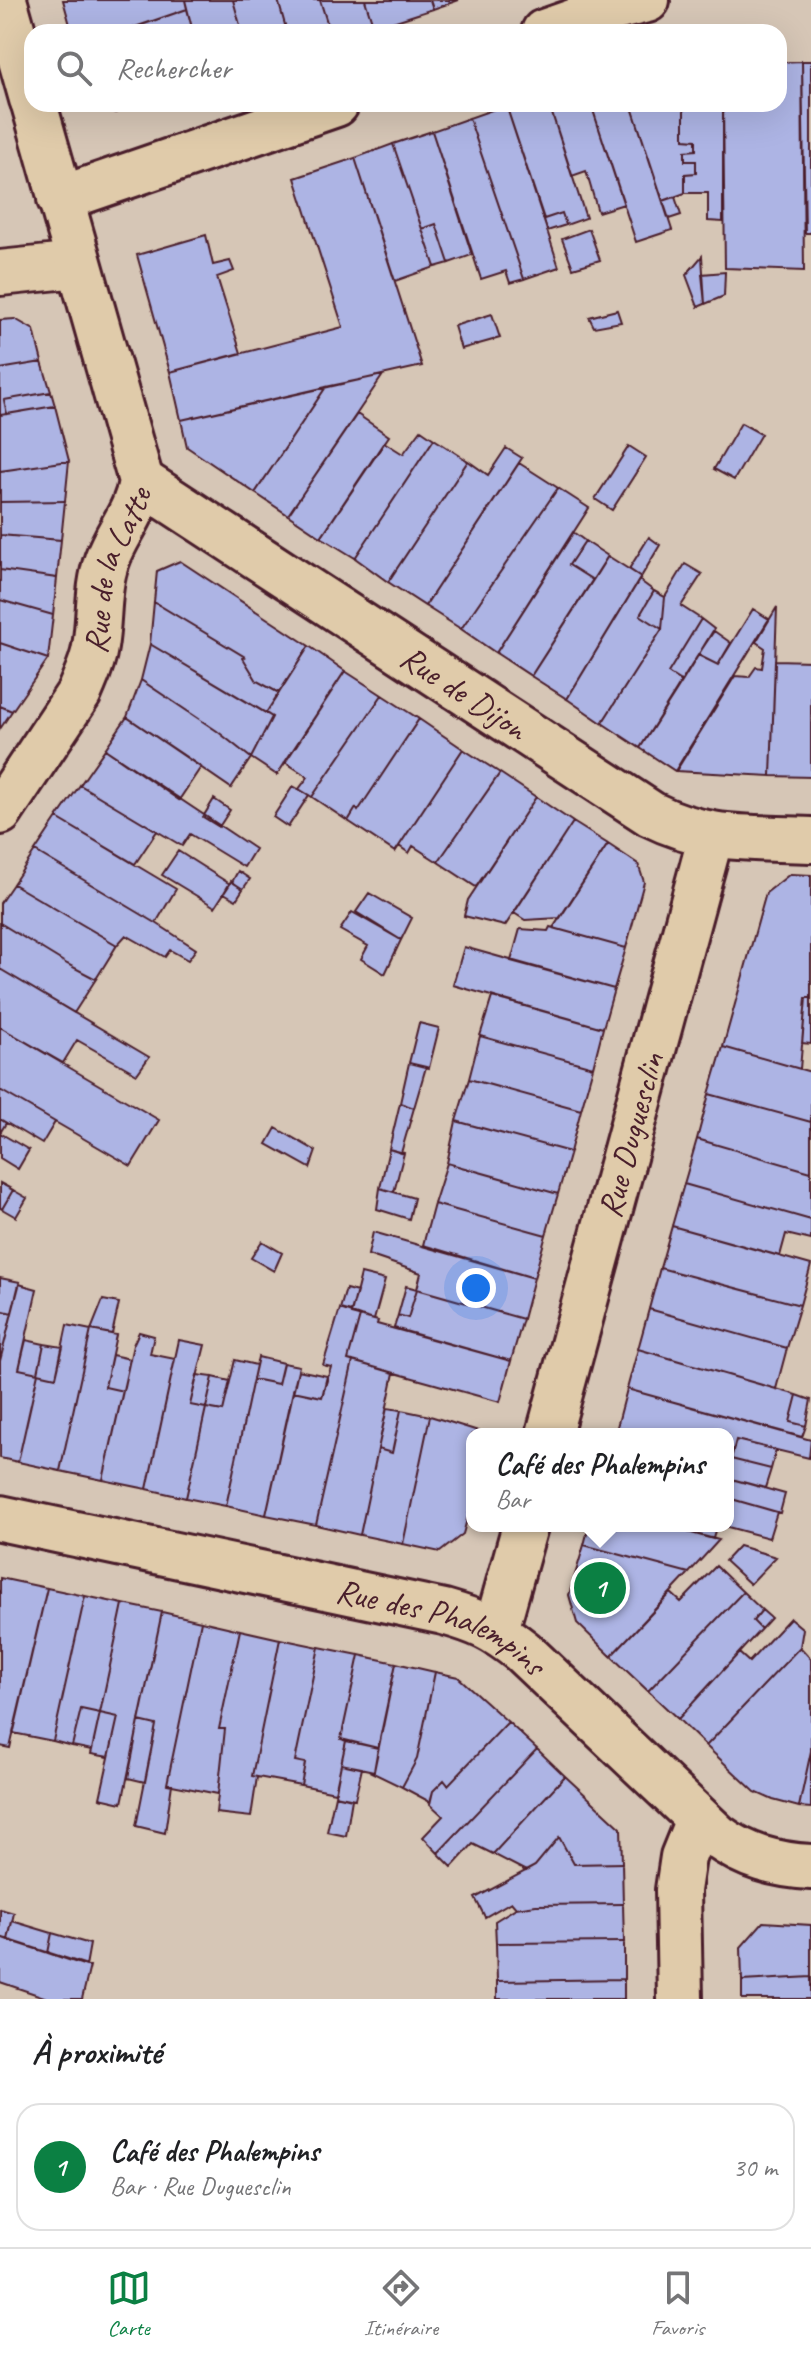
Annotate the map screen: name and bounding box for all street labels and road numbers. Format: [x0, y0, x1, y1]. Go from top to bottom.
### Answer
street label: Rue de la Latte [73, 481, 161, 656]
street label: Rue de Dijon [392, 635, 537, 750]
street label: Rue Duguesclin [588, 1047, 674, 1222]
street label: Rue des Phalempins [332, 1569, 557, 1686]

